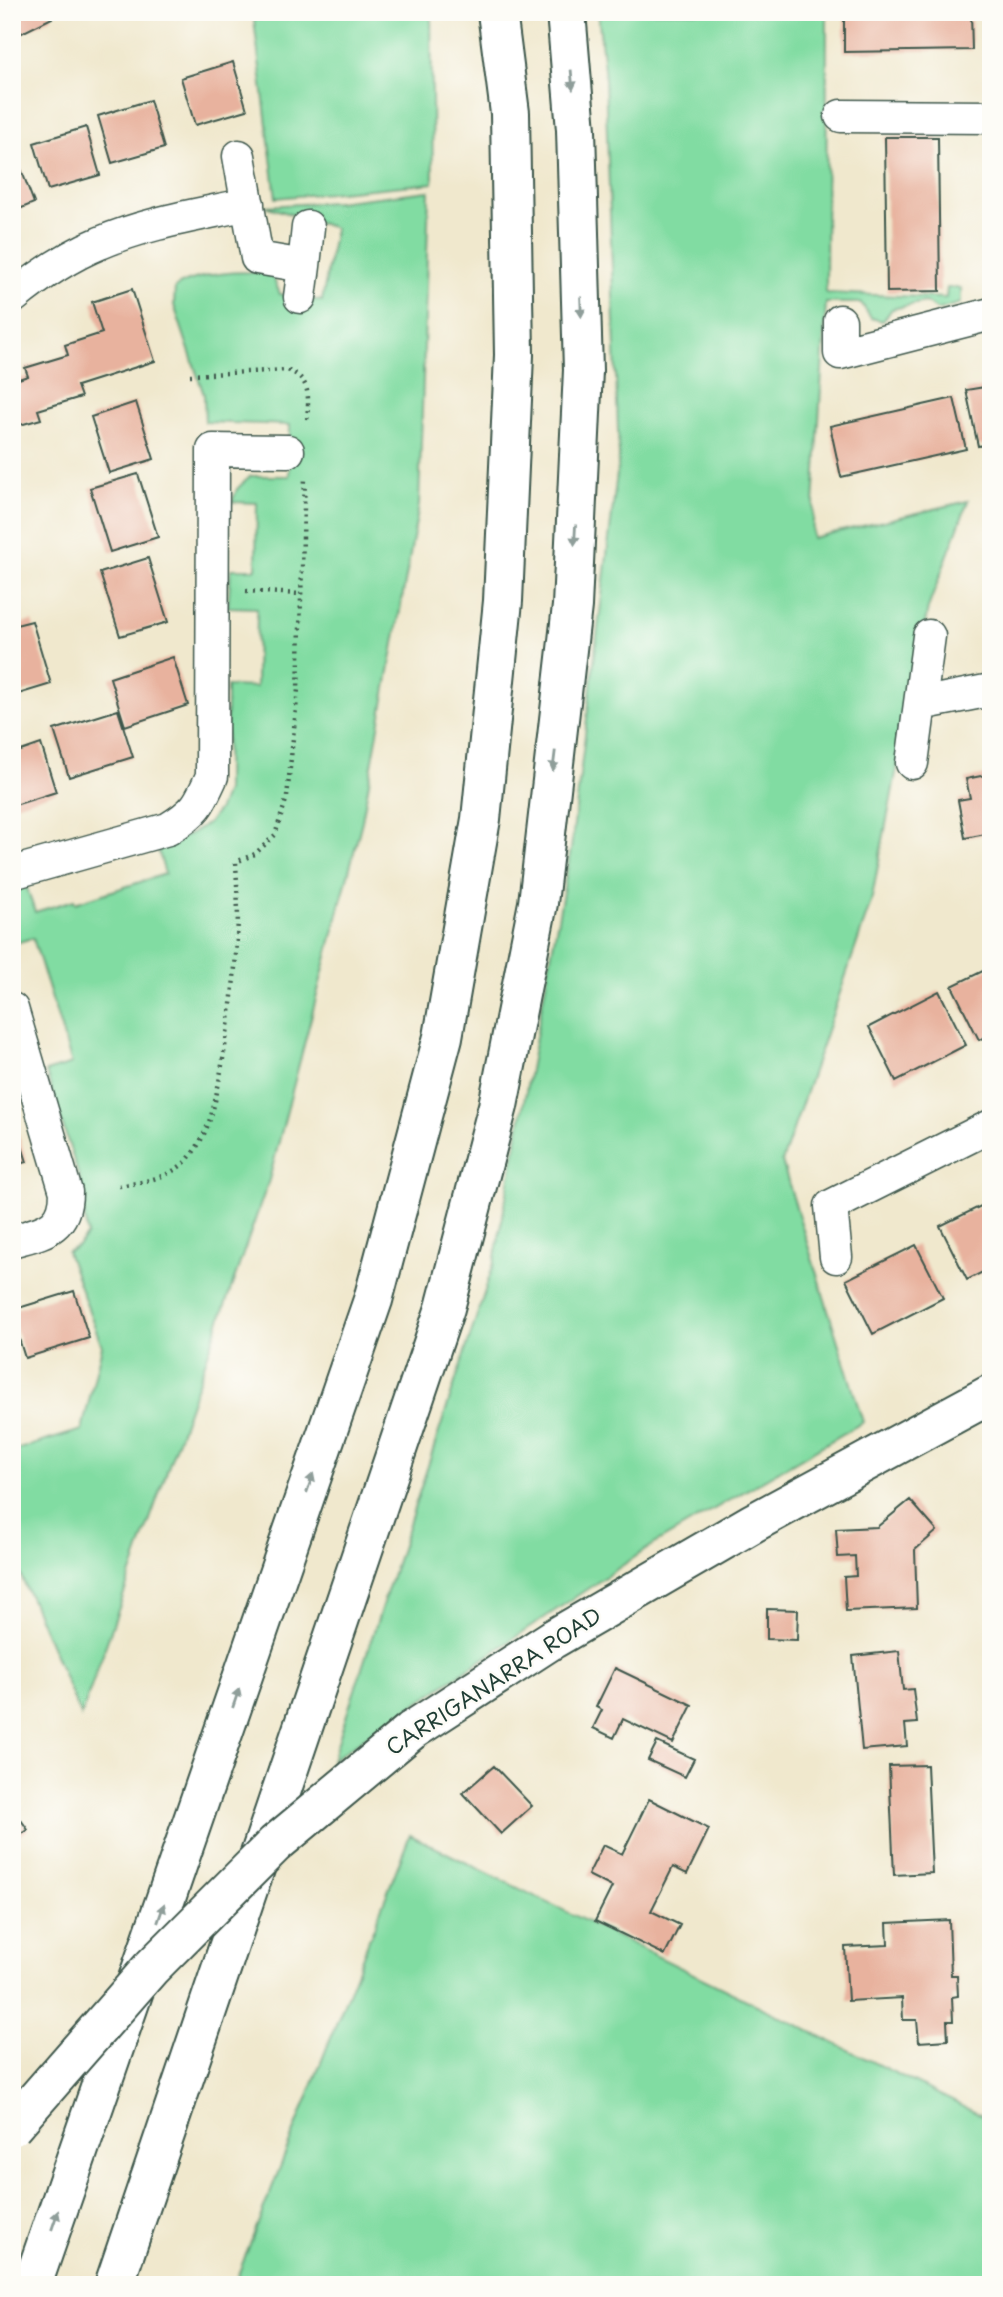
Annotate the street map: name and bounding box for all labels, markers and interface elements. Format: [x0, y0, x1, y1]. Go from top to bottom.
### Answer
one-way arrow [567, 69, 578, 91]
one-way arrow [576, 297, 587, 319]
one-way arrow [570, 524, 581, 546]
one-way arrow [548, 750, 559, 772]
one-way arrow [305, 1472, 316, 1493]
street label: CARRIGANARRA ROAD [379, 1599, 607, 1762]
one-way arrow [231, 1687, 242, 1708]
one-way arrow [156, 1902, 167, 1923]
one-way arrow [50, 2210, 61, 2231]

